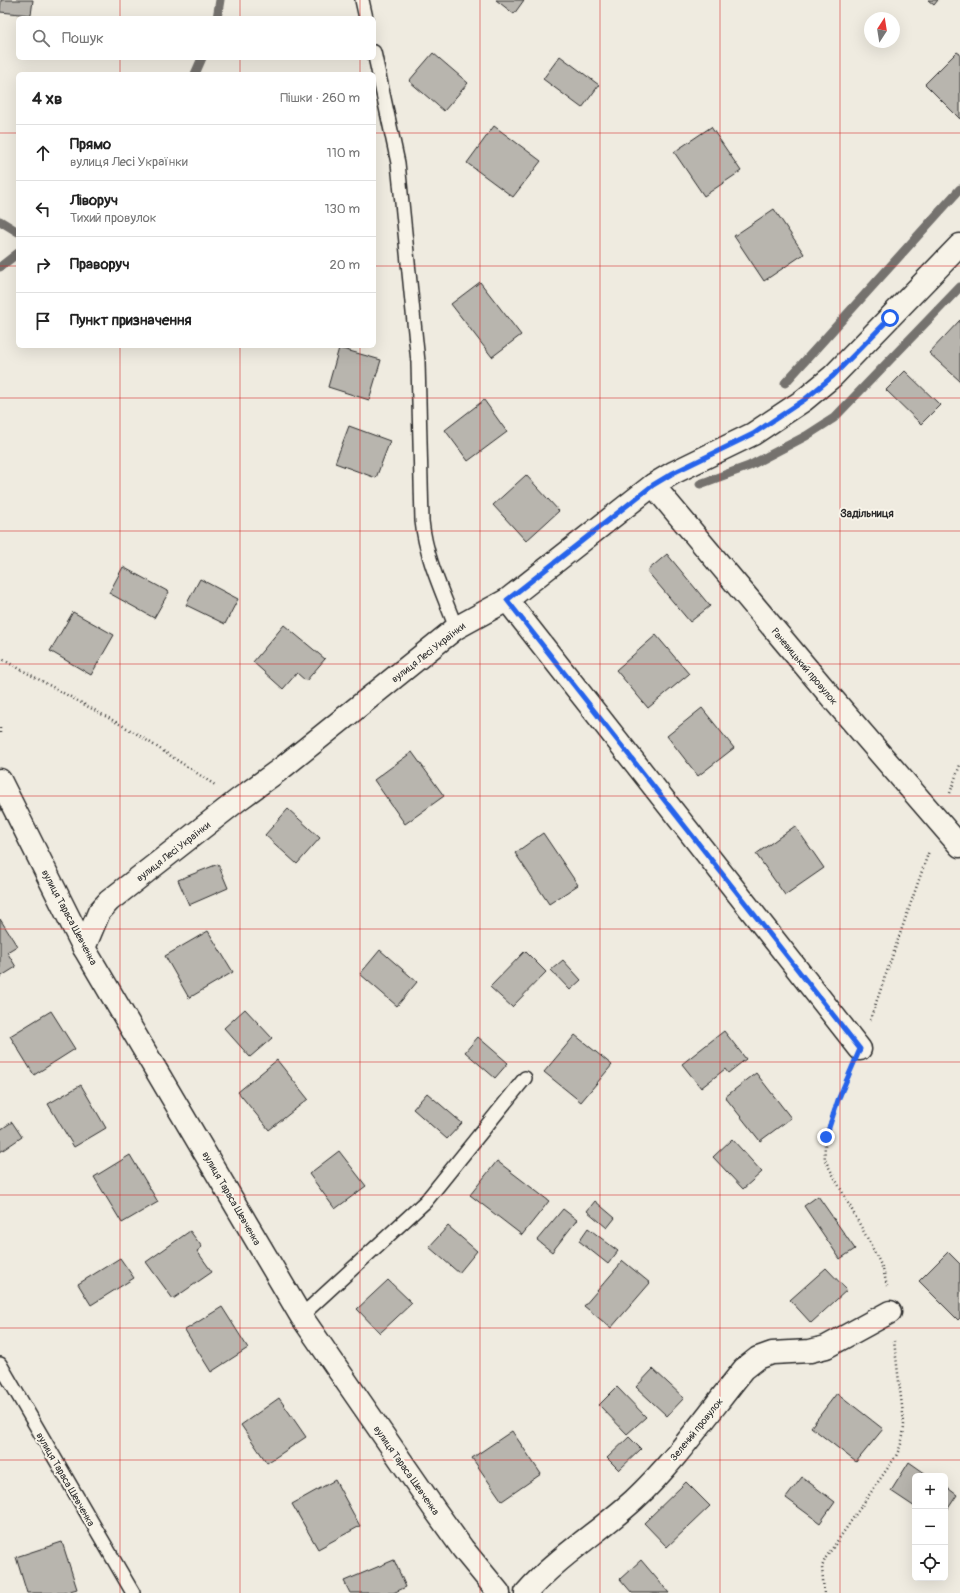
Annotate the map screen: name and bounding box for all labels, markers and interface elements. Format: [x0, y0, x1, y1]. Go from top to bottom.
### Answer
north arrow [864, 12, 900, 48]
search box [16, 16, 376, 60]
icon: search [30, 27, 52, 49]
text: Пошук [62, 29, 104, 48]
text: 4 хв [32, 88, 62, 109]
text: Пішки · 260 m [280, 90, 360, 106]
text: Прямо [70, 135, 111, 154]
icon: ahead [32, 142, 54, 164]
text: 110 m [327, 145, 360, 161]
text: вулиця Лесі Українки [70, 154, 188, 170]
text: Ліворуч [70, 191, 118, 210]
icon: left [32, 198, 54, 220]
text: 130 m [324, 201, 360, 217]
text: Тихий провулок [70, 210, 157, 226]
icon: right [32, 254, 54, 276]
text: Праворуч [70, 255, 130, 274]
text: 20 m [329, 257, 360, 273]
route start [881, 309, 899, 327]
icon: arrive [32, 310, 54, 332]
text: Пункт призначення [70, 311, 191, 330]
district label: Задільниця [840, 507, 894, 520]
street label: вулиця Лесі Українки [389, 620, 468, 685]
street label: Раневицький провулок [769, 626, 840, 707]
street label: вулиця Лесі Українки [134, 819, 213, 884]
street label: вулиця Тараса Шевченка [39, 868, 100, 968]
route end [817, 1128, 835, 1146]
street label: вулиця Тараса Шевченка [199, 1149, 263, 1248]
street label: Зелений провулок [668, 1396, 726, 1464]
street label: вулиця Тараса Шевченка [371, 1424, 442, 1518]
street label: вулиця Тараса Шевченка [33, 1430, 97, 1529]
map controls [912, 1473, 948, 1581]
button: + [912, 1473, 948, 1509]
button: − [912, 1509, 948, 1545]
button: locate [912, 1545, 948, 1581]

